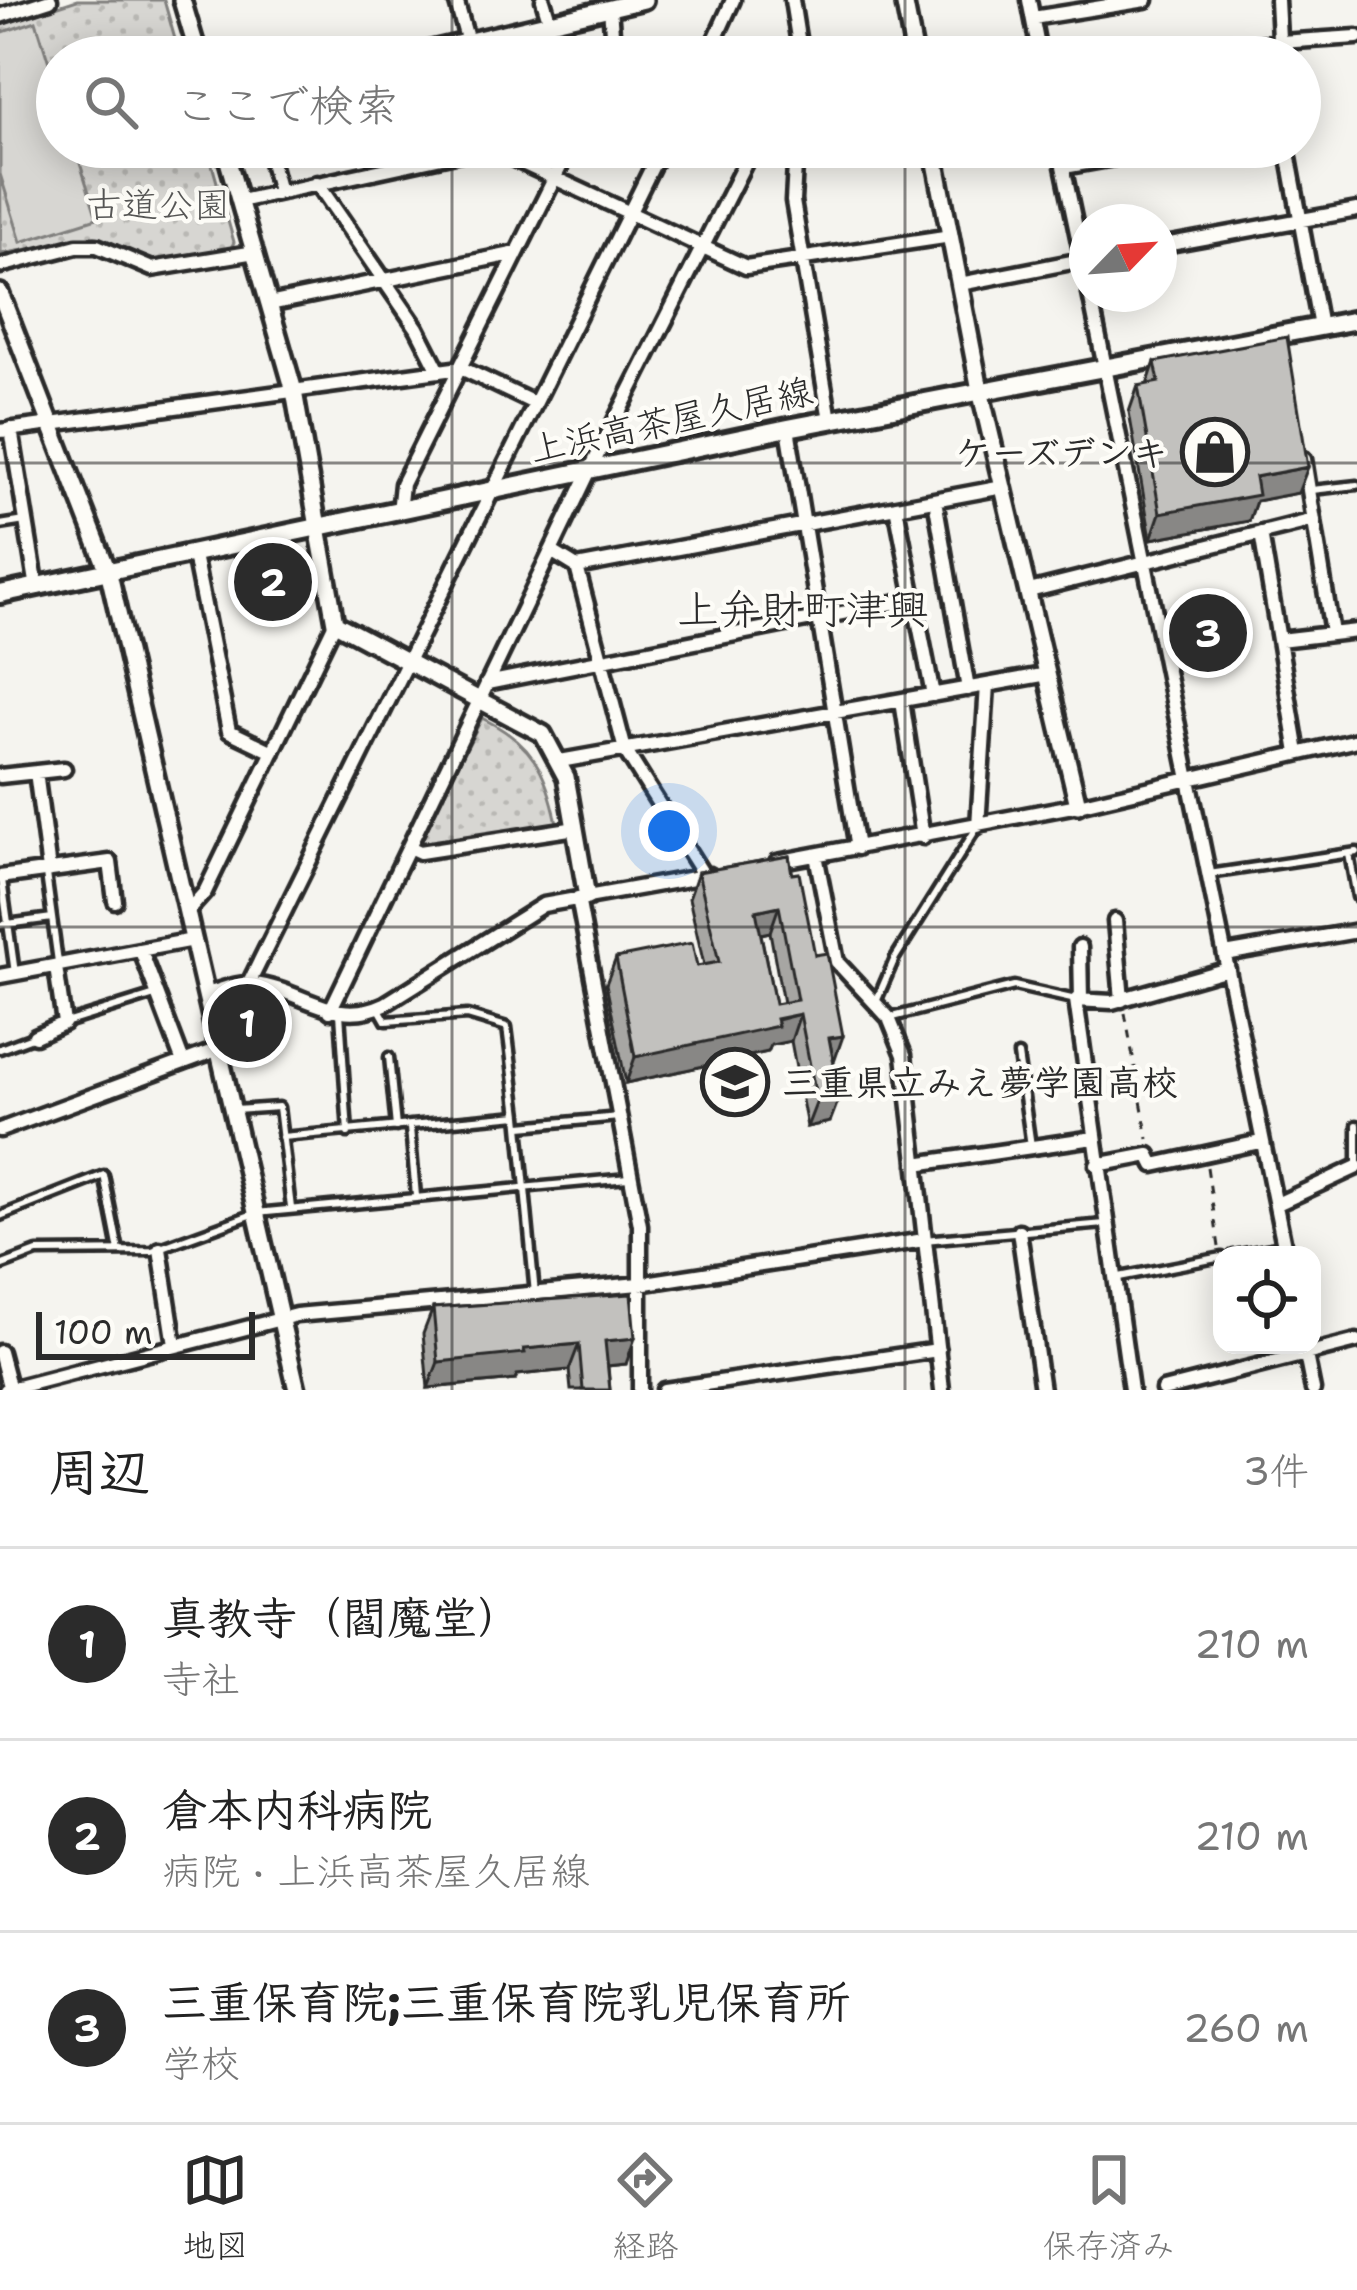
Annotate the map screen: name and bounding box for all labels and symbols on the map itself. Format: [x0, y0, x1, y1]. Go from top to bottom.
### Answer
park label: 古道公園 [86, 180, 230, 229]
north arrow [1069, 204, 1177, 312]
street label: 上浜高茶屋久居線 [525, 366, 817, 474]
shop icon: ケーズデンキ [1180, 417, 1250, 487]
place label: ケーズデンキ [955, 428, 1168, 477]
pin: 2 [234, 537, 312, 627]
district label: 上弁財町津興 [677, 581, 929, 637]
pin: 3 [1169, 588, 1247, 678]
your location [639, 801, 699, 861]
pin: 1 [208, 978, 286, 1068]
school or university icon: 三重県立みえ夢学園高校 [700, 1047, 770, 1117]
place label: 三重県立みえ夢学園高校 [782, 1058, 1178, 1107]
scale bar [36, 1306, 255, 1359]

